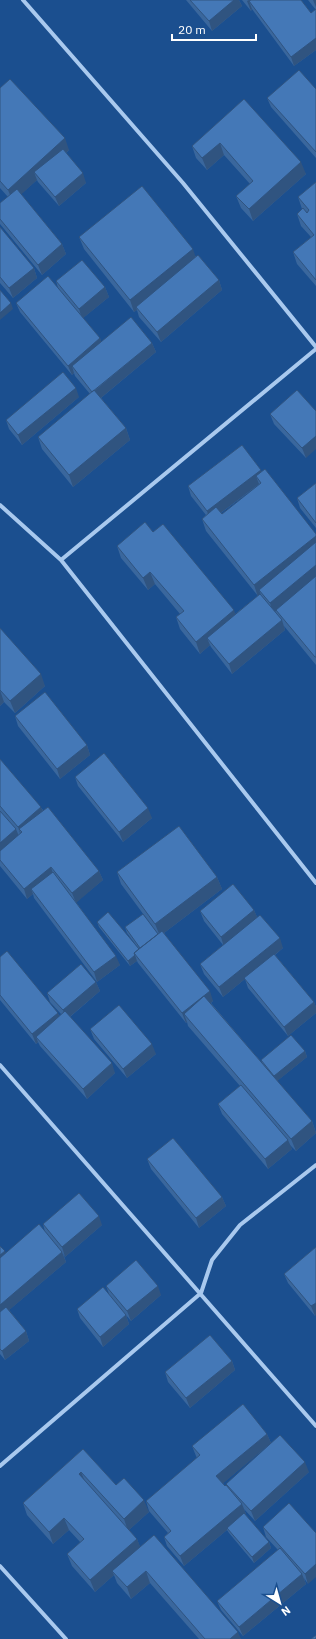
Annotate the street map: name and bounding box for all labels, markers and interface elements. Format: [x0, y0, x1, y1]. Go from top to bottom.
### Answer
scale bar [172, 16, 256, 42]
text: 20 m [178, 22, 206, 37]
north arrow [260, 1583, 300, 1623]
text: N [279, 1603, 293, 1619]

